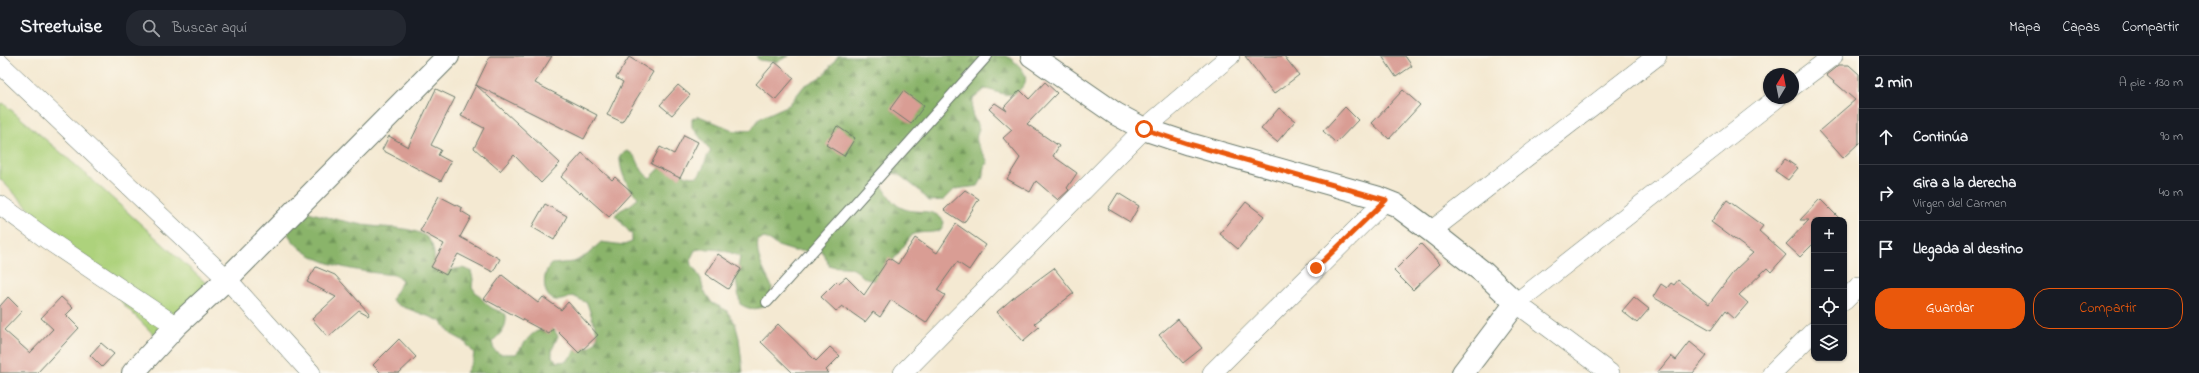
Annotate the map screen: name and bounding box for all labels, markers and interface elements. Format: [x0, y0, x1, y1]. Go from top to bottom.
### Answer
search box [126, 10, 406, 46]
text: Streetwise [20, 14, 102, 41]
icon: search [140, 17, 162, 39]
text: Buscar aquí [172, 17, 247, 39]
text: Mapa [2009, 17, 2041, 38]
text: Capas [2063, 17, 2100, 38]
text: Compartir [2122, 17, 2179, 38]
north arrow [1763, 68, 1799, 104]
text: 2 min [1875, 70, 1912, 95]
text: A pie · 130 m [2119, 73, 2183, 92]
route start [1135, 120, 1153, 138]
icon: ahead [1875, 126, 1897, 148]
text: Continúa [1913, 126, 1968, 148]
text: 90 m [2160, 127, 2183, 146]
text: Gira a la derecha [1913, 172, 2016, 194]
icon: right [1875, 182, 1897, 204]
text: 40 m [2159, 183, 2183, 202]
text: Virgen del Carmen [1913, 194, 2007, 213]
map controls [1811, 217, 1847, 361]
button: + [1811, 217, 1847, 253]
icon: arrive [1875, 238, 1897, 260]
text: Llegada al destino [1913, 238, 2023, 260]
button: − [1811, 253, 1847, 289]
route end [1307, 259, 1325, 277]
button: Guardar [1875, 288, 2025, 329]
button: Compartir [2033, 288, 2183, 329]
button: locate [1811, 289, 1847, 325]
button: layers [1811, 325, 1847, 361]

